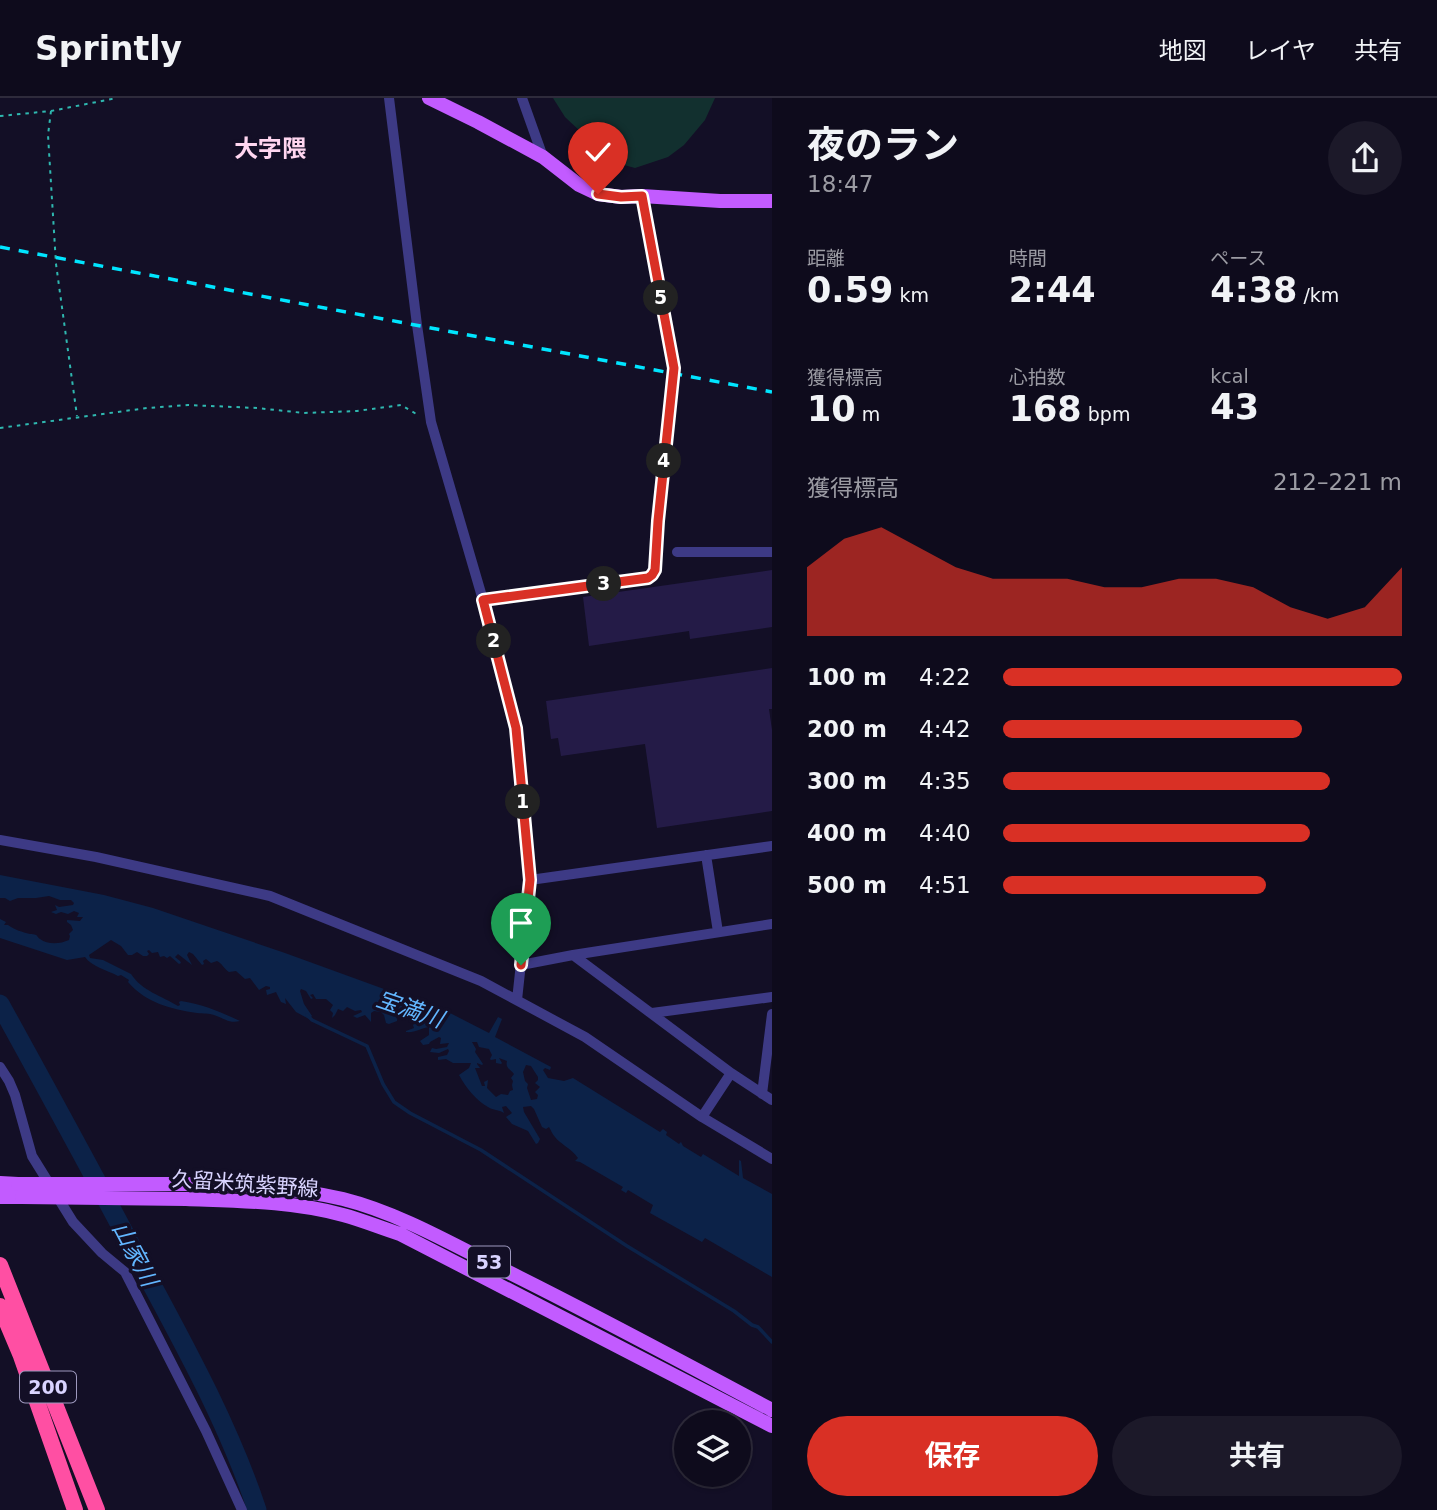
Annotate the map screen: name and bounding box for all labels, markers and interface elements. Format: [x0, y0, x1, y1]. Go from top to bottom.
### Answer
text: Sprintly [35, 29, 182, 68]
text: 地図 [1159, 37, 1207, 65]
text: レイヤ [1245, 37, 1316, 65]
text: 共有 [1354, 37, 1402, 65]
button: share [1328, 121, 1402, 195]
pin [568, 122, 628, 194]
text: 夜のラン [807, 123, 959, 167]
icon: check [579, 133, 617, 171]
district label: 大字隈 [234, 135, 306, 163]
text: 18:47 [807, 171, 873, 197]
text: 距離 [807, 247, 845, 269]
text: 時間 [1009, 247, 1047, 269]
text: ペース [1210, 247, 1266, 269]
text: 0.59 [807, 270, 893, 310]
text: 2:44 [1009, 270, 1096, 310]
text: 4:38 [1210, 270, 1297, 310]
pin: 5 [644, 280, 678, 316]
text: km [893, 284, 929, 306]
text: /km [1297, 284, 1339, 306]
text: 5 [654, 286, 667, 308]
text: kcal [1210, 365, 1249, 387]
text: 獲得標高 [807, 366, 883, 388]
text: 心拍数 [1009, 366, 1066, 388]
text: 43 [1210, 387, 1259, 427]
text: 10 [807, 389, 856, 429]
text: 168 [1009, 389, 1082, 429]
text: m [856, 403, 880, 425]
text: bpm [1082, 403, 1130, 425]
pin: 4 [646, 444, 682, 478]
text: 4 [657, 449, 670, 471]
text: 212–221 m [1273, 469, 1402, 495]
text: 獲得標高 [807, 475, 899, 501]
pin: 3 [586, 566, 622, 602]
text: 3 [597, 572, 610, 594]
pin: 2 [476, 624, 512, 658]
text: 2 [487, 629, 500, 651]
text: 100 m [807, 664, 887, 690]
text: 4:22 [919, 664, 971, 690]
text: 200 m [807, 716, 887, 742]
text: 4:42 [919, 716, 971, 742]
text: 300 m [807, 768, 887, 794]
text: 4:35 [919, 768, 971, 794]
pin: 1 [505, 784, 540, 820]
text: 1 [516, 790, 529, 812]
text: 400 m [807, 820, 887, 846]
text: 4:40 [919, 820, 971, 846]
text: 500 m [807, 872, 887, 898]
text: 4:51 [919, 872, 971, 898]
pin [491, 893, 551, 965]
icon: arrive [502, 904, 540, 942]
water label: 宝満川 [373, 985, 450, 1034]
street label: 久留米筑紫野線 [171, 1167, 319, 1201]
water label: 山家川 [107, 1217, 164, 1293]
road number: 53 [468, 1246, 510, 1278]
road number: 200 [20, 1372, 76, 1402]
map controls [674, 1410, 751, 1487]
button: layers [674, 1410, 751, 1487]
button: 保存 [807, 1416, 1098, 1496]
button: 共有 [1112, 1416, 1402, 1496]

